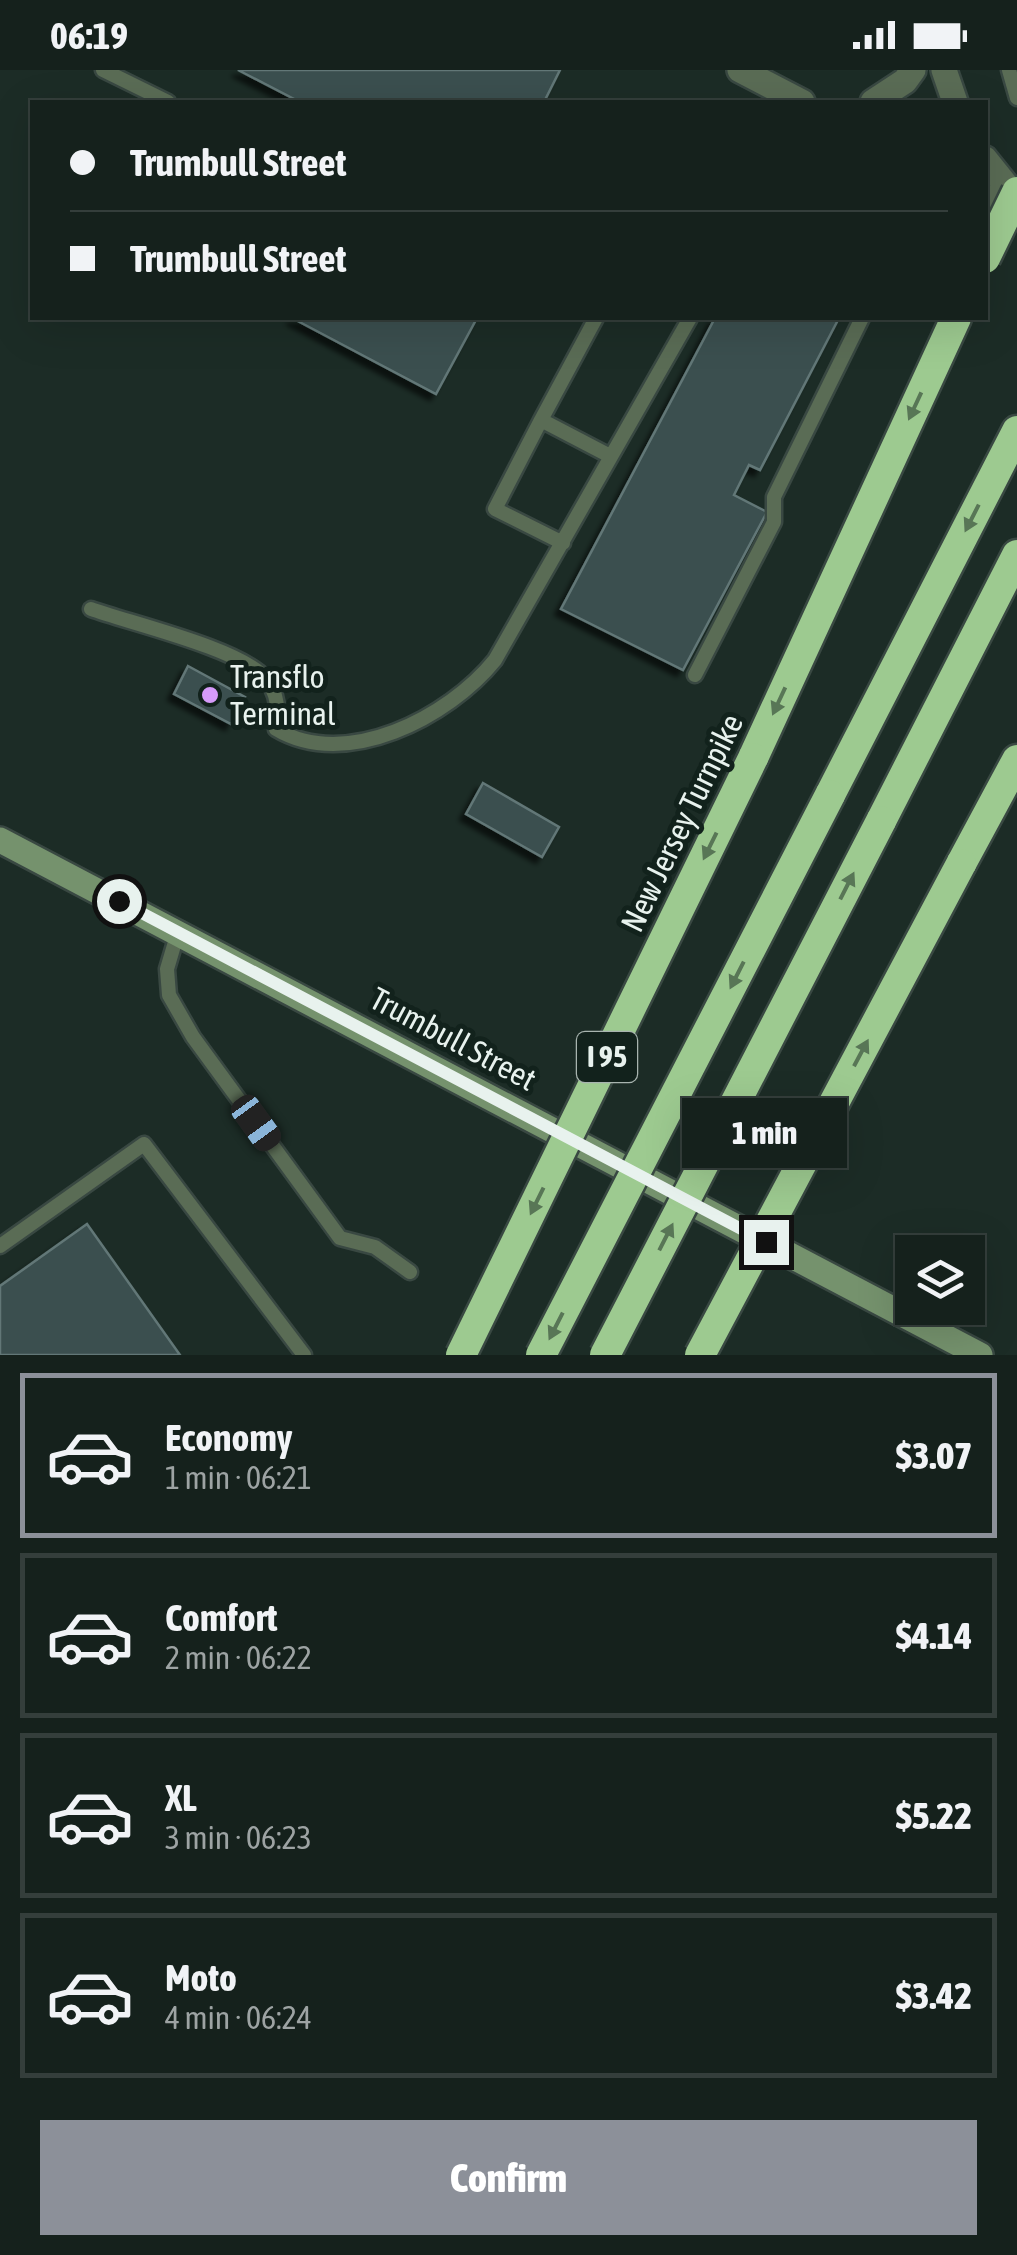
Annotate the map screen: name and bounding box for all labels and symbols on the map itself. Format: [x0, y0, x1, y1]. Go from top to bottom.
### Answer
one-way arrow [907, 392, 924, 421]
one-way arrow [964, 504, 981, 533]
place label: Transflo Terminal [230, 658, 336, 732]
marker: Transflo Terminal [199, 684, 221, 706]
one-way arrow [771, 686, 787, 716]
street label: New Jersey Turnpike [613, 708, 750, 937]
one-way arrow [702, 832, 719, 861]
one-way arrow [838, 872, 855, 901]
route start [97, 879, 142, 924]
one-way arrow [729, 961, 746, 990]
street label: Trumbull Street [364, 979, 542, 1098]
road number: I 95 [577, 1032, 637, 1082]
one-way arrow [852, 1038, 869, 1067]
car [226, 1090, 286, 1156]
callout: 1 min [684, 1097, 848, 1167]
one-way arrow [529, 1187, 546, 1216]
route end [744, 1220, 789, 1265]
one-way arrow [657, 1223, 674, 1252]
one-way arrow [548, 1312, 565, 1341]

